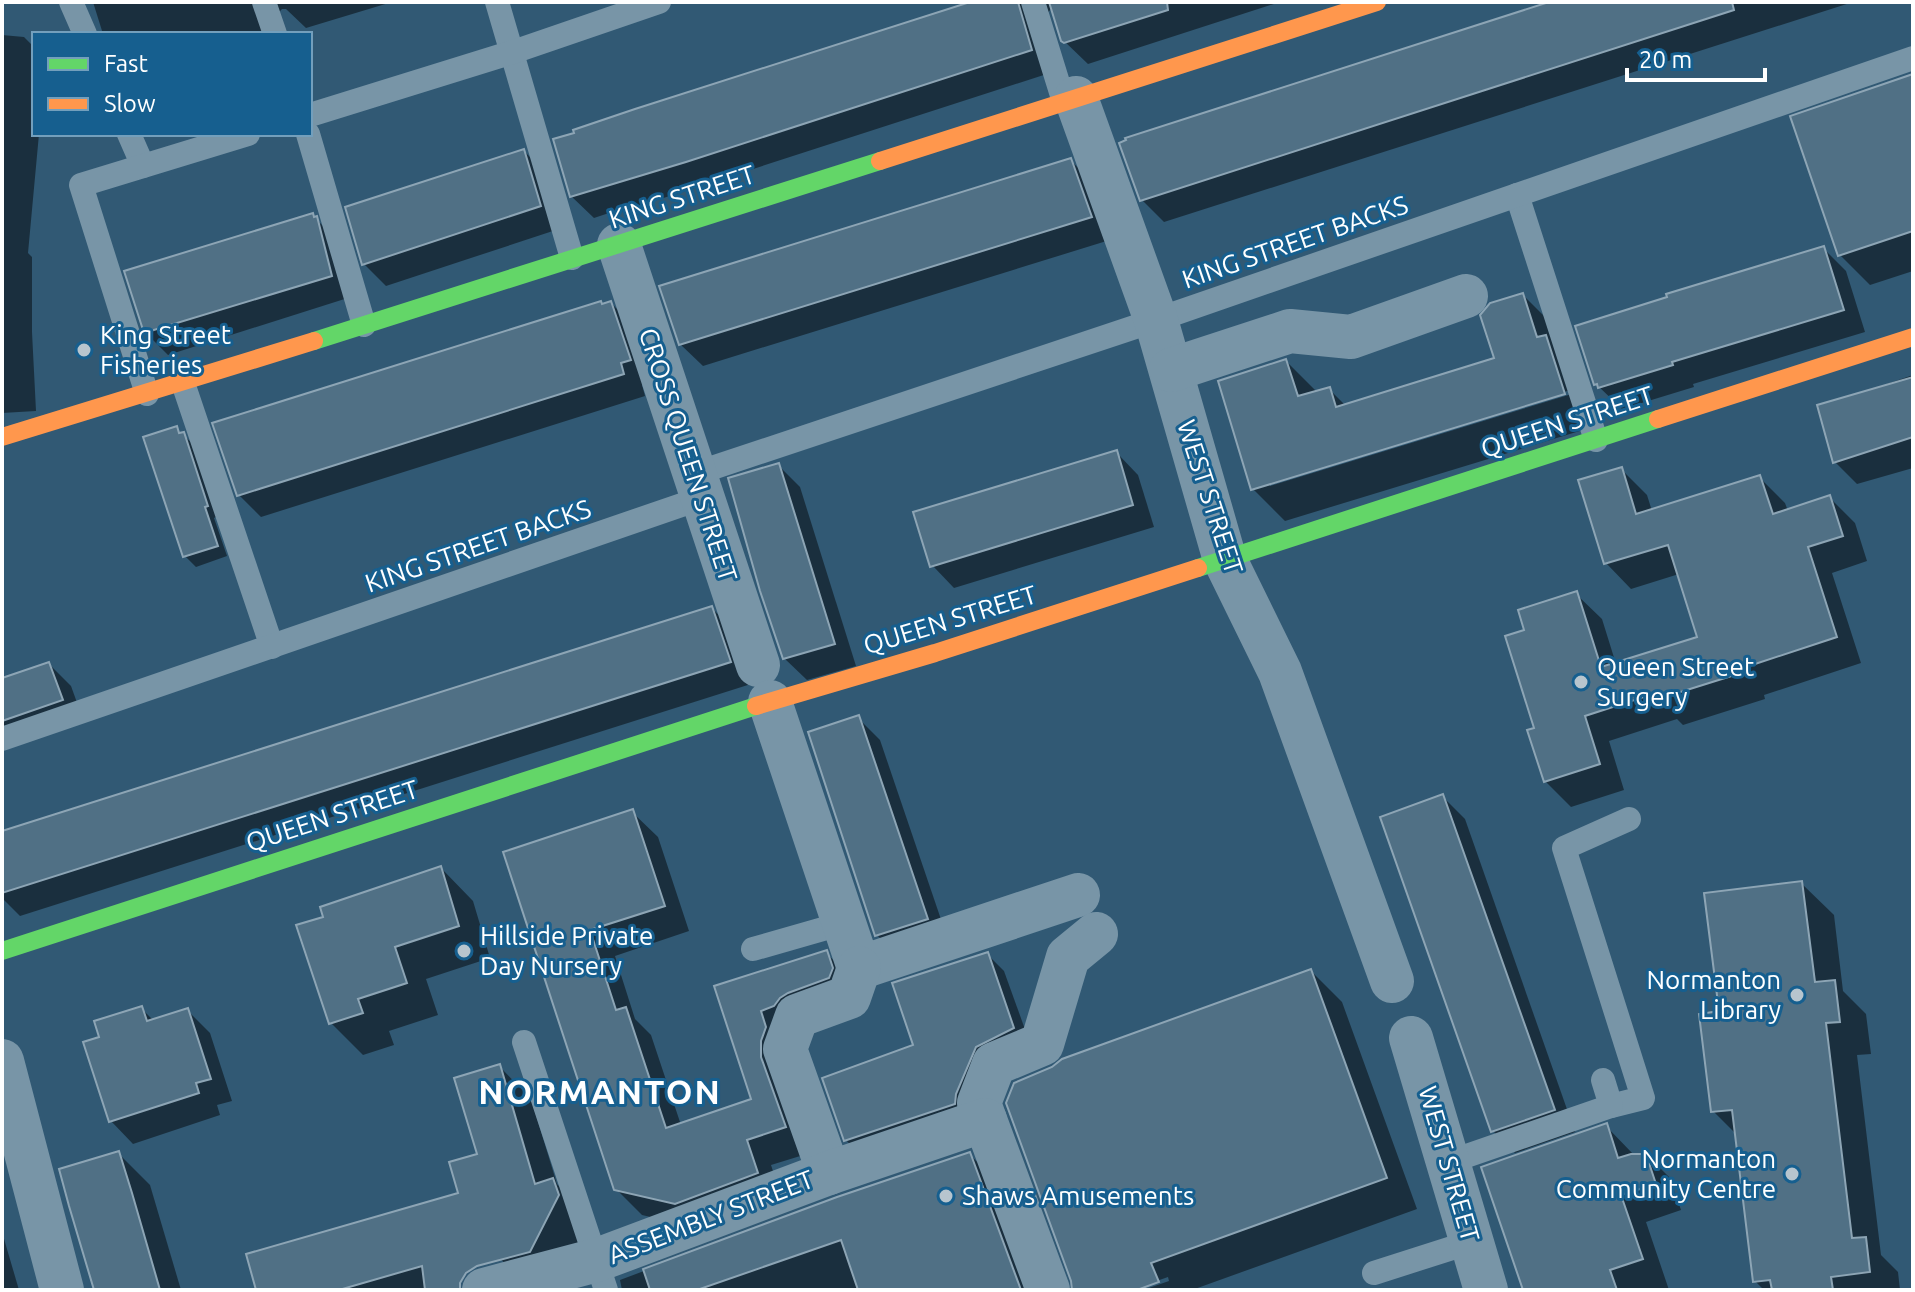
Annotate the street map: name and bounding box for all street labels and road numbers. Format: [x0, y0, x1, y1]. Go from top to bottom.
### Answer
street label: KING STREET [605, 159, 759, 234]
street label: KING STREET BACKS [1178, 189, 1411, 294]
street label: CROSS QUEEN STREET [634, 324, 743, 585]
street label: QUEEN STREET [1477, 380, 1657, 463]
street label: WEST STREET [1172, 416, 1249, 578]
street label: KING STREET BACKS [361, 493, 594, 598]
street label: QUEEN STREET [860, 579, 1040, 660]
street label: QUEEN STREET [242, 774, 422, 857]
street label: WEST STREET [1413, 1083, 1486, 1245]
street label: ASSEMBLY STREET [604, 1164, 818, 1269]

